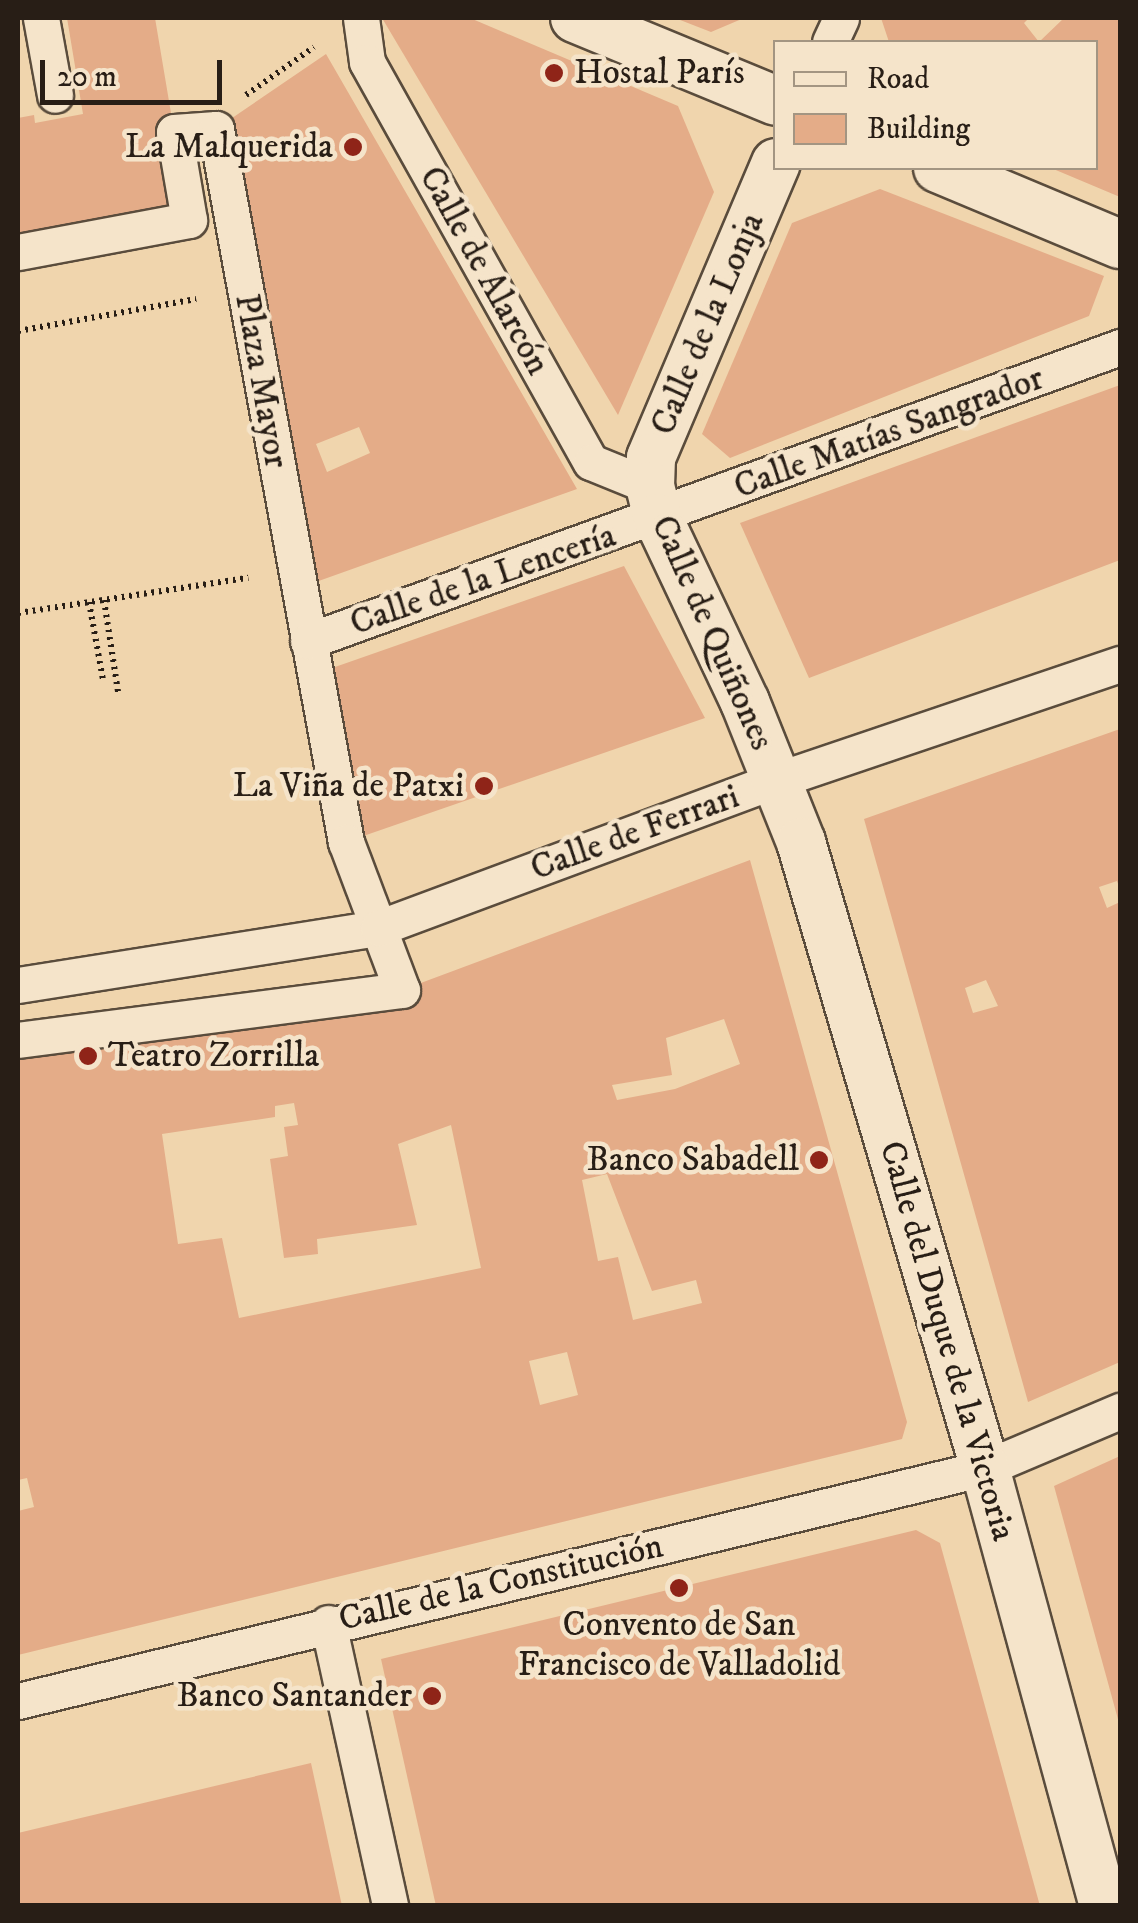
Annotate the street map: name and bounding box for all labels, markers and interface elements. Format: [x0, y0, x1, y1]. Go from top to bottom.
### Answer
scale bar [45, 40, 228, 102]
legend [773, 40, 1098, 170]
place label: Hostal París [574, 52, 745, 94]
text: 20 m [57, 59, 117, 96]
text: Road [867, 61, 929, 98]
marker: Hostal París [543, 62, 565, 84]
text: Building [867, 111, 970, 148]
place label: La Malquerida [125, 126, 333, 168]
marker: La Malquerida [342, 136, 364, 158]
street label: Calle de Alarcón [410, 160, 558, 382]
street label: Calle de la Lonja [642, 207, 774, 441]
street label: Plaza Mayor [225, 291, 297, 471]
street label: Calle Matías Sangrador [729, 358, 1049, 508]
street label: Calle de Quiñones [642, 509, 782, 757]
street label: Calle de la Lencería [345, 515, 621, 645]
place label: La Viña de Patxi [233, 765, 464, 807]
marker: La Viña de Patxi [473, 775, 495, 797]
street label: Calle de Ferrari [525, 776, 745, 890]
place label: Teatro Zorrilla [108, 1035, 319, 1077]
marker: Teatro Zorrilla [77, 1045, 99, 1067]
street label: Calle del Duque de la Victoria [870, 1136, 1024, 1546]
place label: Banco Sabadell [587, 1139, 799, 1181]
marker: Banco Sabadell [808, 1149, 830, 1171]
street label: Calle de la Constitución [335, 1525, 667, 1641]
marker: Convento de San Francisco de Valladolid [668, 1577, 690, 1599]
place label: Convento de San Francisco de Valladolid [518, 1604, 840, 1686]
place label: Banco Santander [177, 1675, 412, 1717]
marker: Banco Santander [421, 1685, 443, 1707]

